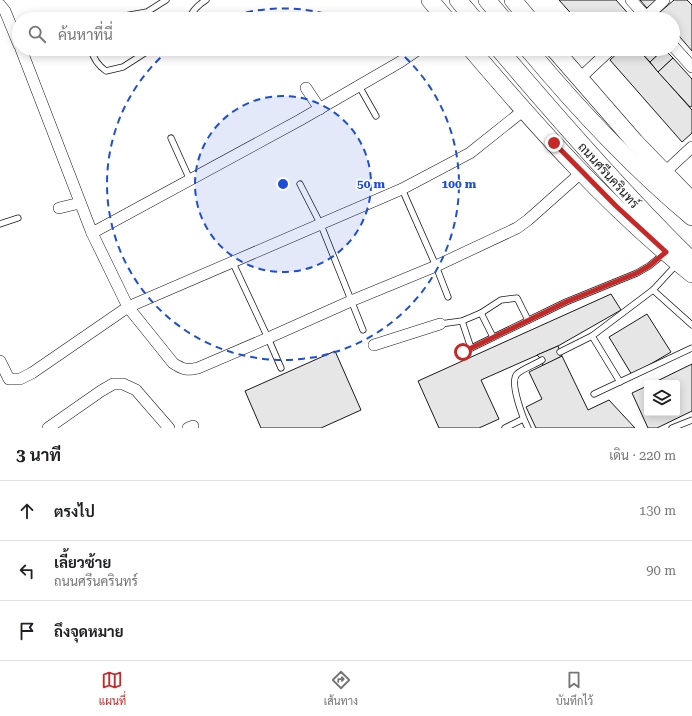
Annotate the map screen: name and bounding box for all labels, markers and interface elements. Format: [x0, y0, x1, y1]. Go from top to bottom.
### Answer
search box [12, 12, 680, 56]
icon: search [26, 23, 48, 45]
text: ค้นหาที่นี่ [58, 26, 113, 44]
route end [545, 134, 563, 152]
street label: ถนนศรีนครินทร์ [575, 138, 644, 211]
centre of rings [276, 177, 290, 191]
text: 50 m [357, 177, 385, 191]
text: 100 m [442, 177, 477, 191]
route start [454, 343, 472, 361]
map controls [644, 380, 680, 416]
button: layers [644, 380, 680, 416]
text: 3 นาที [16, 445, 61, 465]
text: เดิน · 220 m [609, 448, 676, 463]
icon: ahead [16, 500, 38, 522]
text: ตรงไป [54, 503, 95, 521]
text: 130 m [639, 503, 676, 518]
text: เลี้ยวซ้าย [54, 554, 111, 572]
icon: left [16, 560, 38, 582]
text: 90 m [646, 563, 676, 578]
text: ถนนศรีนครินทร์ [54, 574, 138, 589]
icon: arrive [16, 620, 38, 642]
text: ถึงจุดหมาย [54, 623, 124, 641]
tab: แผนที่ [99, 669, 126, 708]
tab: เส้นทาง [324, 669, 358, 708]
tab: บันทึกไว้ [556, 669, 593, 708]

